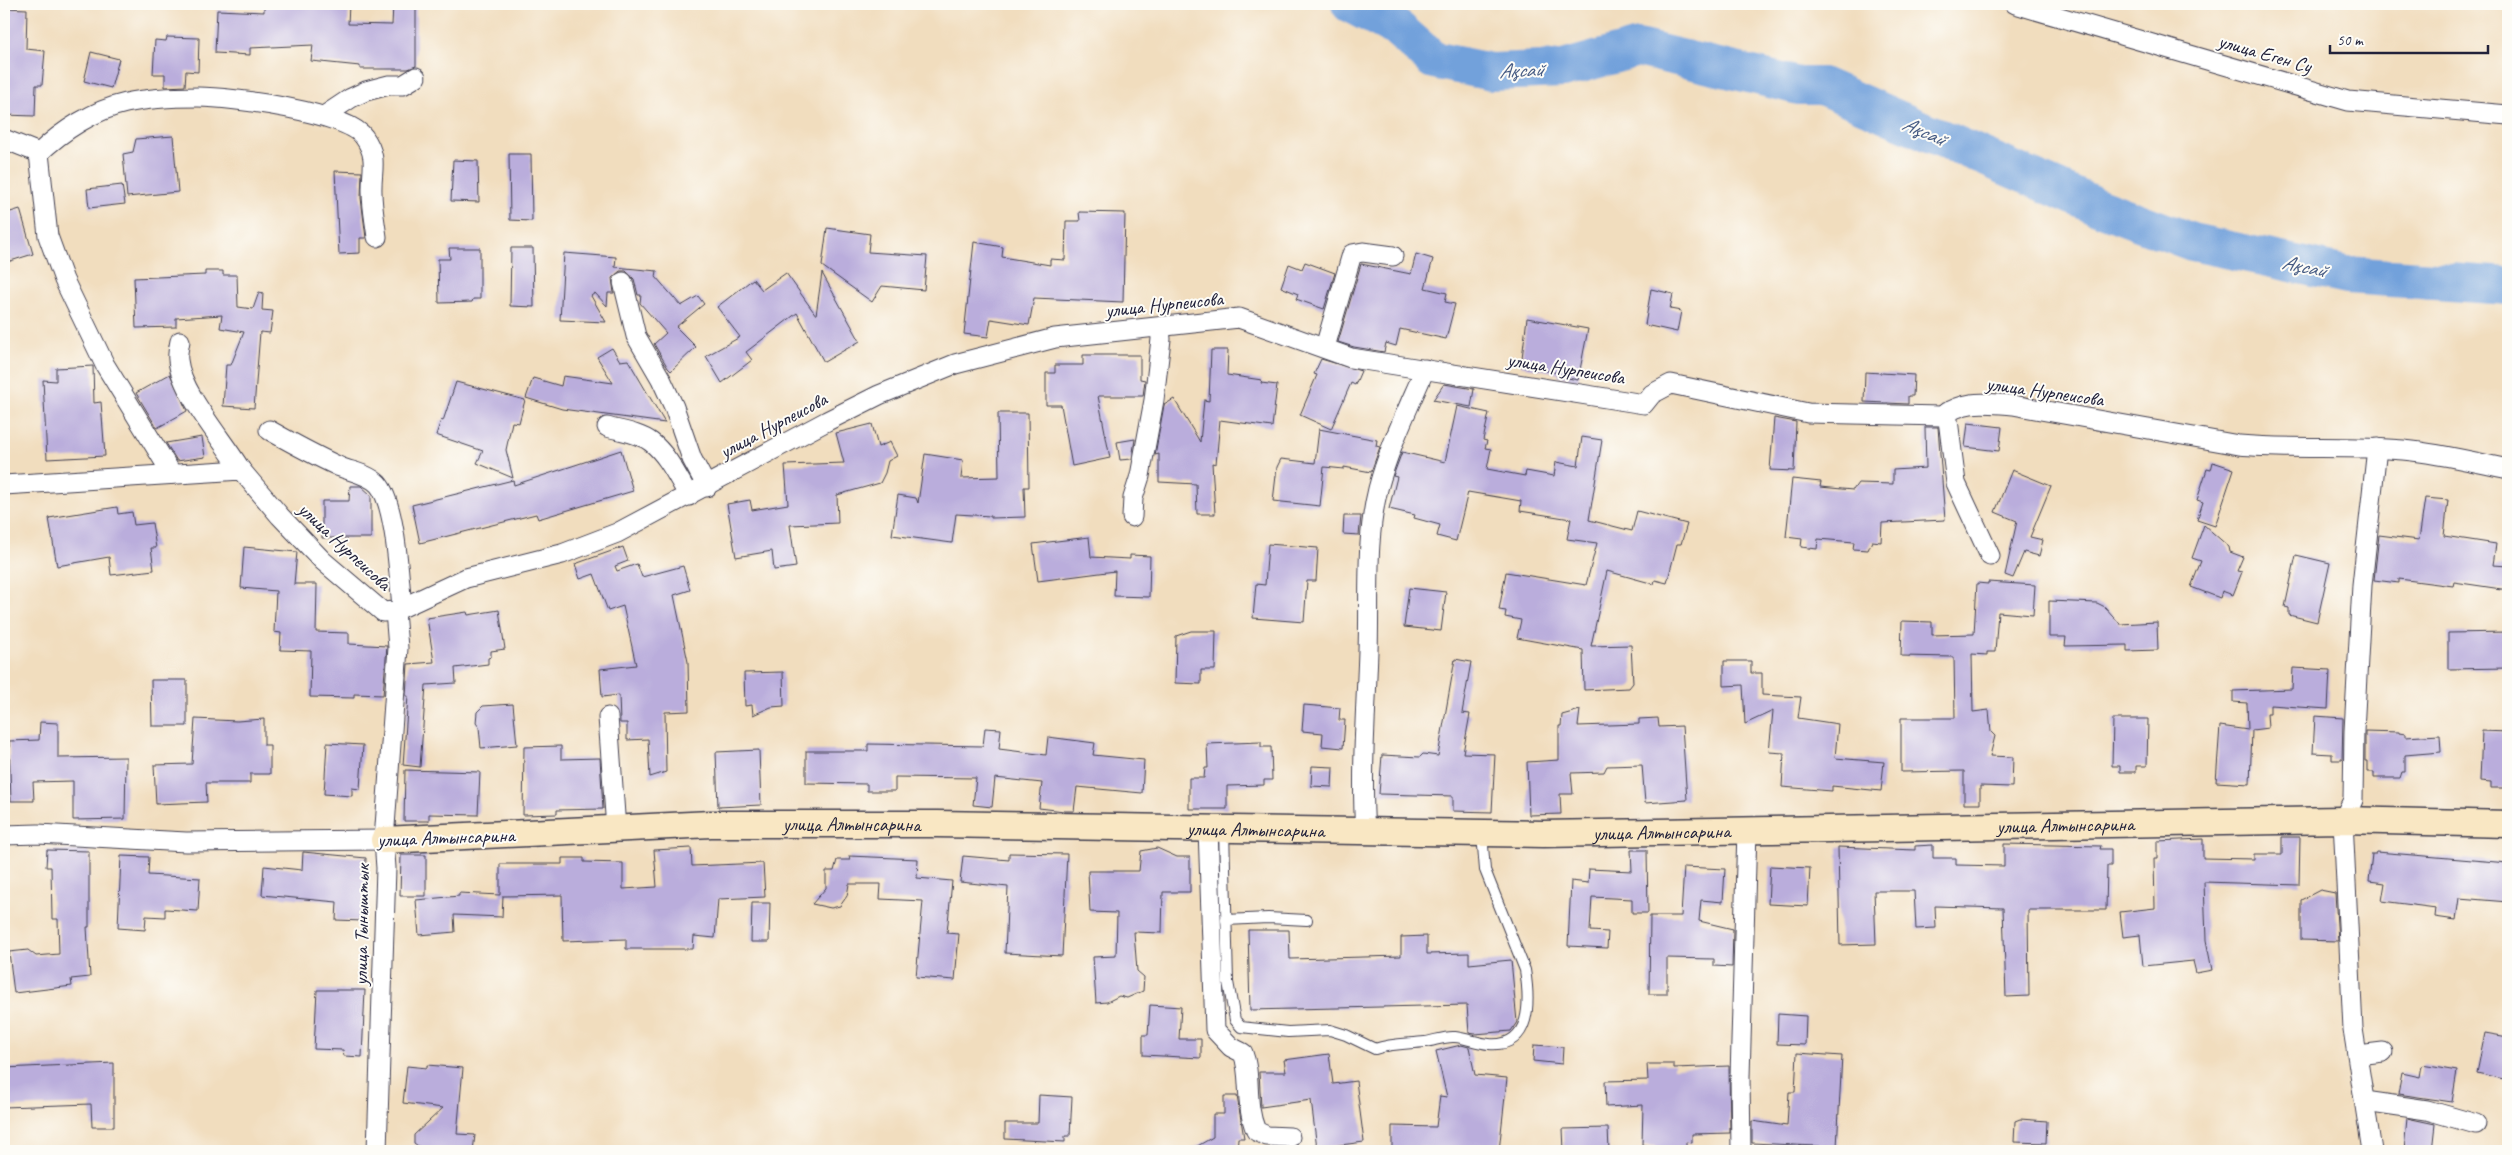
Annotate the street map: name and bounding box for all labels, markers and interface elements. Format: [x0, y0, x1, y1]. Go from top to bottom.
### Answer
scale bar [2330, 22, 2487, 54]
street label: улица Еген Су [2215, 28, 2315, 79]
text: 50 m [2337, 31, 2364, 50]
water label: Ақсай [1499, 56, 1548, 84]
water label: Ақсай [1899, 110, 1953, 154]
water label: Ақсай [2280, 249, 2332, 284]
street label: улица Нурпеисова [1103, 286, 1226, 323]
street label: улица Нурпеисова [1505, 347, 1628, 390]
street label: улица Нурпеисова [1984, 371, 2107, 412]
street label: улица Нурпеисова [714, 386, 833, 465]
street label: улица Нурпеисова [292, 496, 398, 597]
street label: улица Алтынсарина [782, 812, 922, 837]
street label: улица Алтынсарина [1996, 812, 2136, 839]
street label: улица Алтынсарина [1186, 816, 1326, 843]
street label: улица Алтынсарина [1592, 819, 1732, 846]
street label: улица Алтынсарина [376, 823, 517, 852]
street label: улица Тыныштык [348, 863, 375, 987]

